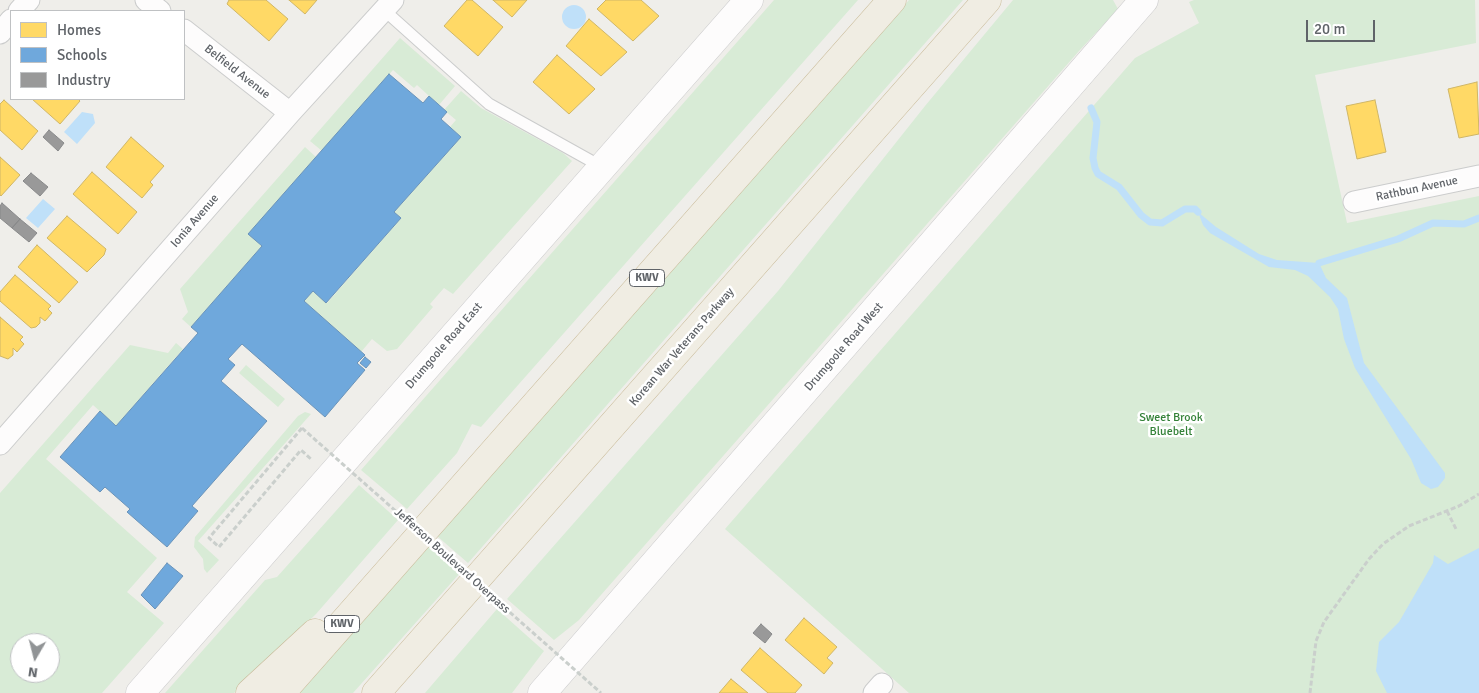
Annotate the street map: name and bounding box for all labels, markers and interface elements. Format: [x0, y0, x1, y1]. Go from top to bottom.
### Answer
legend [10, 10, 185, 100]
scale bar [1309, 10, 1378, 42]
text: 20 m [1314, 20, 1345, 38]
text: Homes [57, 21, 101, 39]
street label: Belfield Avenue [201, 42, 273, 102]
text: Schools [57, 46, 107, 64]
text: Industry [57, 71, 110, 89]
street label: Rathbun Avenue [1375, 173, 1459, 205]
street label: Ionia Avenue [168, 191, 222, 251]
road number: KWV [630, 270, 664, 286]
street label: Korean War Veterans Parkway [627, 285, 737, 409]
street label: Drumgoole Road East [403, 300, 485, 392]
street label: Drumgoole Road West [802, 300, 886, 394]
park label: Sweet Brook Bluebelt [1139, 411, 1203, 439]
street label: Jefferson Boulevard Overpass [391, 505, 513, 617]
road number: KWV [324, 616, 360, 632]
north arrow [10, 633, 60, 683]
text: N [27, 663, 39, 681]

